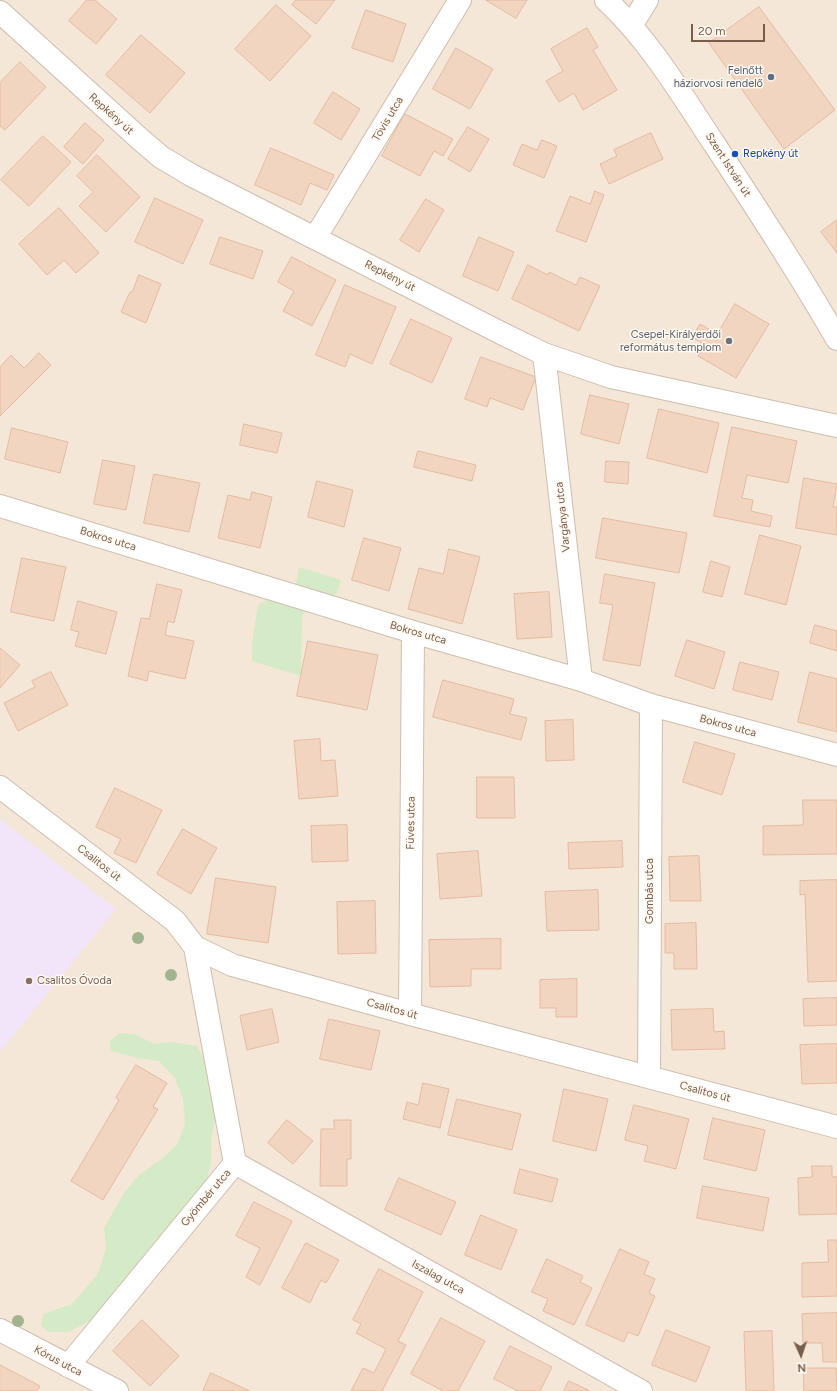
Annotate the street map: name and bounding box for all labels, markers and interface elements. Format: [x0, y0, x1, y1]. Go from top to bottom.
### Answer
scale bar [693, 16, 767, 42]
text: 20 m [698, 24, 726, 38]
place label: Felnőtt háziorvosi rendelő [674, 64, 763, 90]
marker: Felnőtt háziorvosi rendelő [766, 72, 776, 82]
street label: Repkény út [86, 91, 136, 137]
street label: Tövis utca [370, 94, 406, 144]
street label: Szent István út [702, 130, 754, 200]
place label: Repkény út [743, 147, 798, 161]
marker: Repkény út [730, 149, 740, 159]
street label: Repkény út [362, 258, 418, 294]
place label: Csepel-Királyerdői református templom [620, 328, 721, 354]
marker: Csepel-Királyerdői református templom [724, 336, 734, 346]
street label: Vargánya utca [553, 481, 573, 553]
street label: Bokros utca [78, 524, 138, 554]
street label: Bokros utca [388, 619, 448, 647]
street label: Bokros utca [698, 712, 758, 740]
street label: Füves utca [404, 796, 418, 850]
street label: Csalitos út [74, 842, 124, 884]
street label: Gombás utca [643, 858, 657, 924]
place label: Csalitos Óvoda [37, 974, 112, 988]
marker: Csalitos Óvoda [24, 976, 34, 986]
street label: Csalitos út [365, 996, 419, 1022]
street label: Csalitos út [678, 1079, 732, 1105]
street label: Gyömbér utca [178, 1167, 234, 1229]
street label: Iszalag utca [409, 1257, 467, 1297]
north arrow [781, 1335, 821, 1375]
street label: Kórus utca [32, 1343, 84, 1379]
text: N [797, 1361, 806, 1374]

